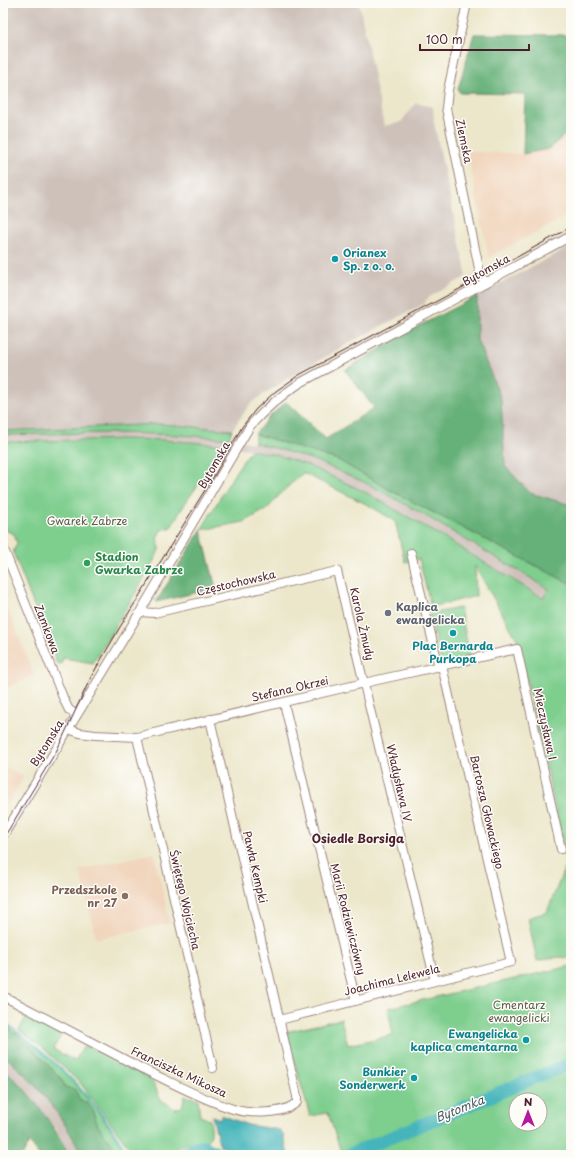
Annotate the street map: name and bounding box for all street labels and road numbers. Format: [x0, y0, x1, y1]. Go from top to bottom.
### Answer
street label: Ziemska [451, 117, 478, 165]
street label: Bytomska [459, 249, 513, 290]
street label: Bytomska [193, 438, 234, 492]
street label: Częstochowska [195, 565, 277, 600]
street label: Karola Żmudy [346, 586, 379, 662]
street label: Zamkowa [30, 602, 65, 656]
street label: Stefana Okrzei [250, 671, 330, 706]
street label: Mieczysława I [530, 686, 561, 761]
street label: Bytomska [26, 716, 68, 769]
street label: Władysława IV [382, 742, 417, 824]
street label: Bartosza Głowackiego [466, 753, 509, 871]
street label: Pawła Kempki [239, 829, 272, 905]
street label: Świętego Wojciecha [166, 848, 205, 952]
street label: Marii Rodziewiczówny [326, 861, 371, 976]
street label: Joachima Lelewela [342, 959, 442, 1000]
street label: Franciszka Mikosza [128, 1042, 230, 1101]

